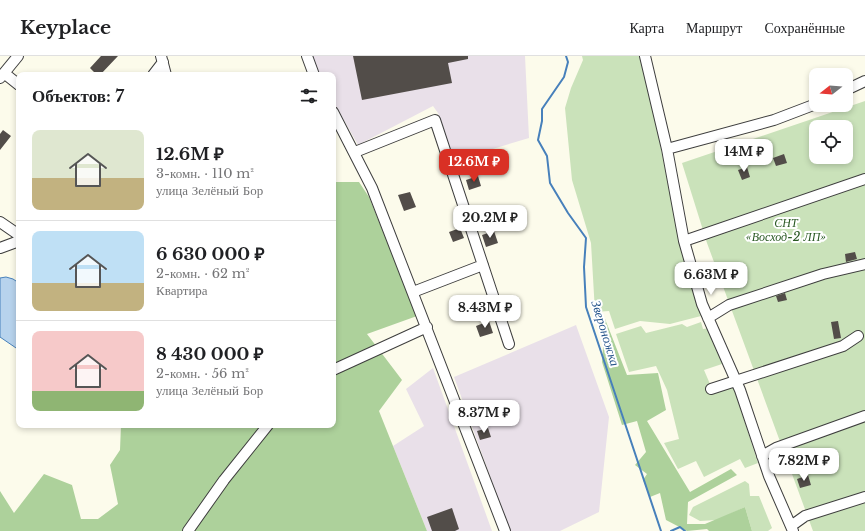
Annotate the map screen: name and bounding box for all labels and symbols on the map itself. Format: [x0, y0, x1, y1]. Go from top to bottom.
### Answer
north arrow [809, 68, 853, 112]
pin: 14M ₽ [716, 139, 772, 173]
pin: 12.6M ₽ [437, 149, 511, 183]
pin: 20.2M ₽ [453, 205, 527, 239]
park label: СНТ «Восход-2 ЛП» [746, 215, 826, 244]
pin: 6.63M ₽ [674, 262, 748, 296]
pin: 8.43M ₽ [448, 295, 522, 329]
water label: Звероножка [587, 298, 624, 369]
pin: 8.37M ₽ [447, 400, 521, 434]
pin: 7.82M ₽ [767, 448, 841, 482]

